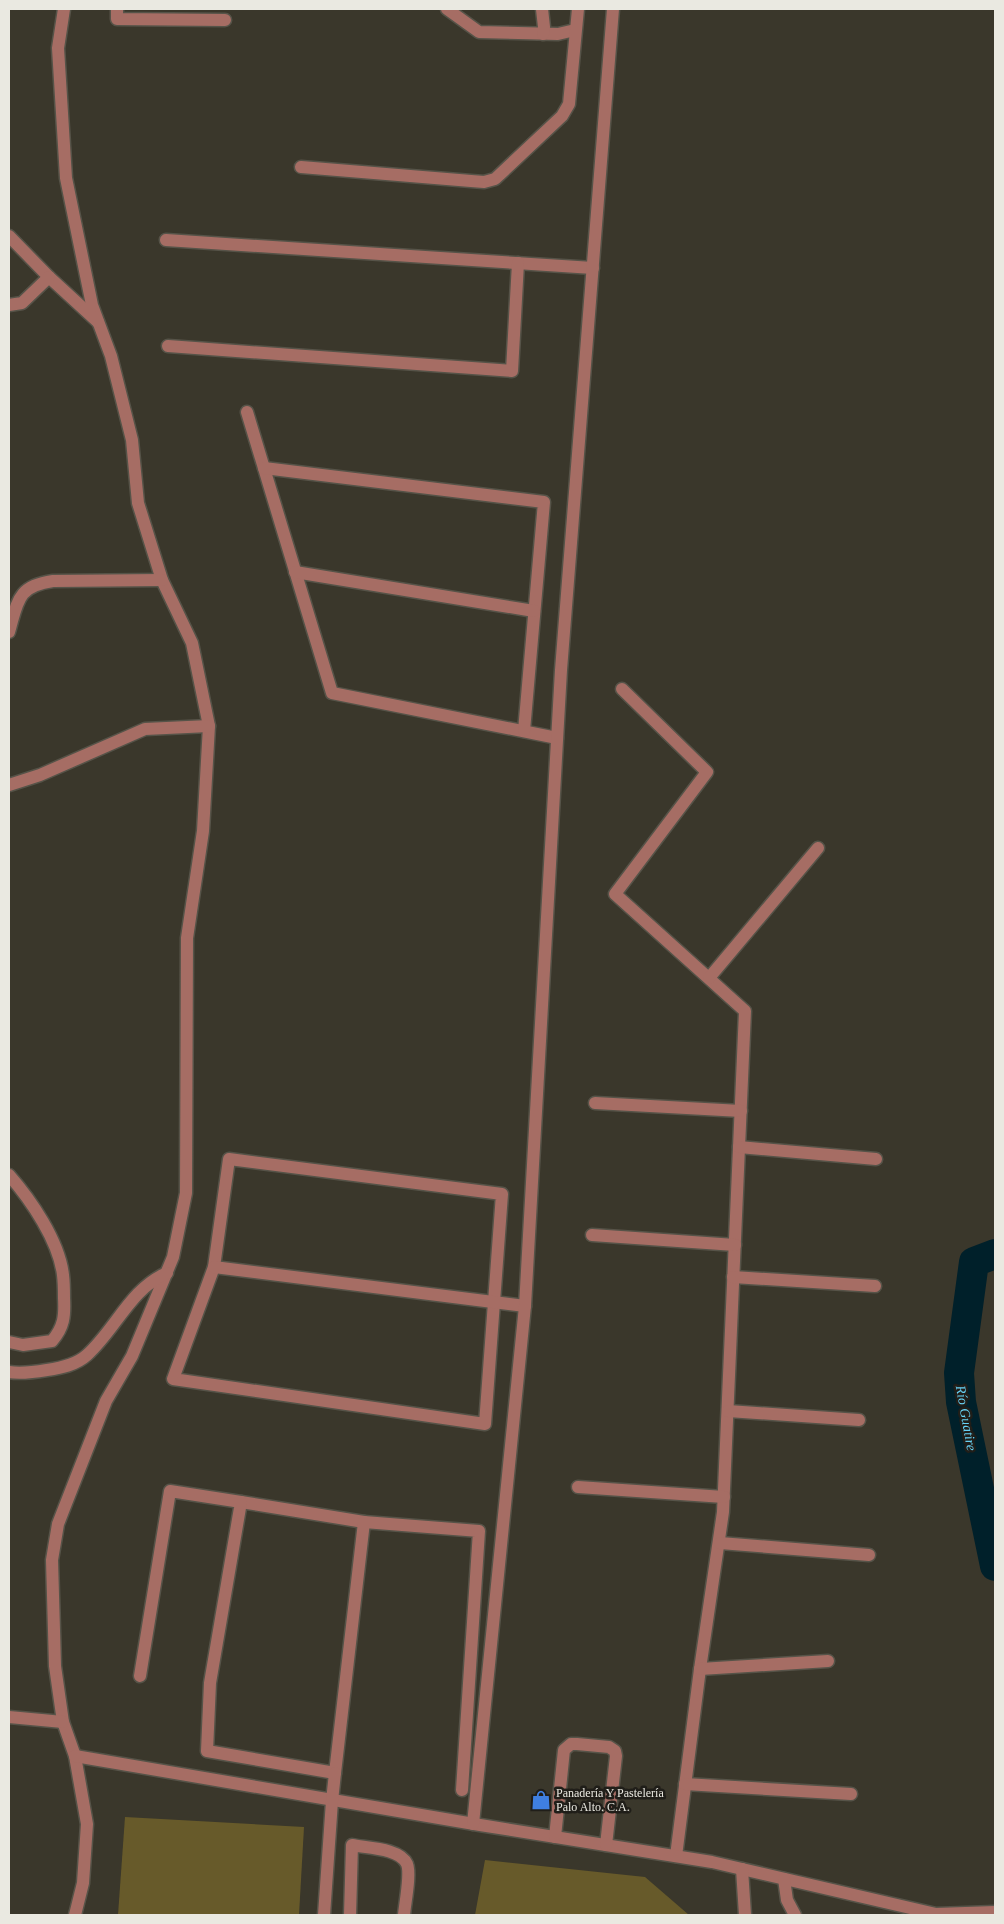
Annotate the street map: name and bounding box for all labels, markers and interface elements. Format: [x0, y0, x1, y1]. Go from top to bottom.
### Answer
water label: Río Guatire [953, 1383, 979, 1452]
place label: Panadería Y Pastelería Palo Alto. C.A. [556, 1786, 664, 1814]
shop icon: Panadería Y Pastelería Palo Alto. C.A. [530, 1789, 552, 1811]

